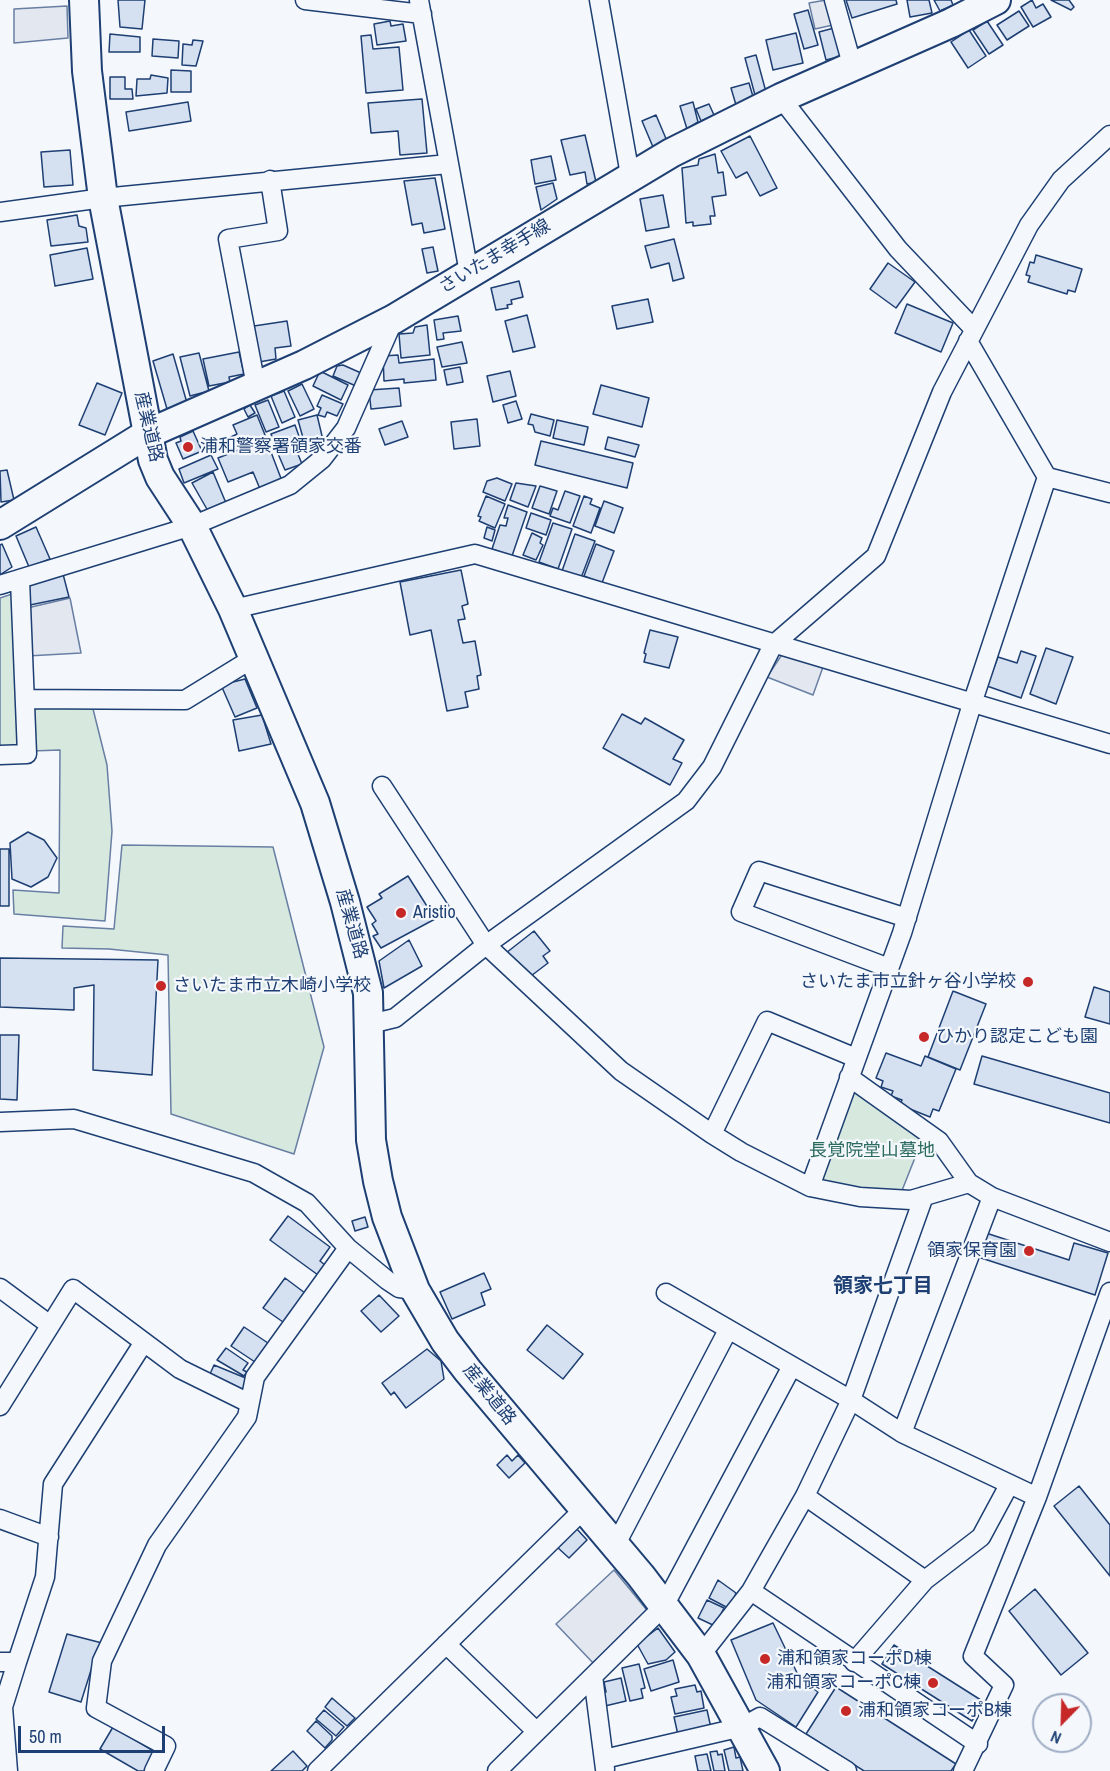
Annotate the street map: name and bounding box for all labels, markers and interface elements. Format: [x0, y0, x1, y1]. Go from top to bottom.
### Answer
street label: さいたま幸手線 [435, 215, 555, 299]
street label: 産業道路 [129, 389, 167, 465]
place label: 浦和警察署領家交番 [200, 436, 362, 458]
marker: 浦和警察署領家交番 [181, 440, 195, 454]
street label: 産業道路 [331, 886, 371, 962]
place label: Aristio [413, 902, 456, 924]
marker: Aristio [394, 906, 408, 920]
place label: さいたま市立針ヶ谷小学校 [800, 971, 1016, 993]
place label: さいたま市立木崎小学校 [173, 975, 371, 997]
marker: さいたま市立針ヶ谷小学校 [1021, 975, 1035, 989]
marker: さいたま市立木崎小学校 [154, 979, 168, 993]
place label: ひかり認定こども園 [936, 1026, 1098, 1048]
marker: ひかり認定こども園 [917, 1030, 931, 1044]
park label: 長覚院堂山墓地 [809, 1140, 935, 1162]
place label: 領家保育園 [927, 1240, 1017, 1262]
marker: 領家保育園 [1022, 1244, 1036, 1258]
district label: 領家七丁目 [833, 1275, 933, 1299]
street label: 産業道路 [458, 1360, 520, 1430]
place label: 浦和領家コーポD棟 [777, 1648, 932, 1670]
marker: 浦和領家コーポD棟 [758, 1652, 772, 1666]
place label: 浦和領家コーポC棟 [766, 1672, 921, 1694]
marker: 浦和領家コーポC棟 [926, 1676, 940, 1690]
north arrow [1032, 1693, 1092, 1753]
place label: 浦和領家コーポB棟 [858, 1700, 1012, 1722]
marker: 浦和領家コーポB棟 [839, 1704, 853, 1718]
scale bar [21, 1714, 168, 1752]
text: 50 m [29, 1724, 62, 1749]
text: N [1047, 1726, 1064, 1750]

